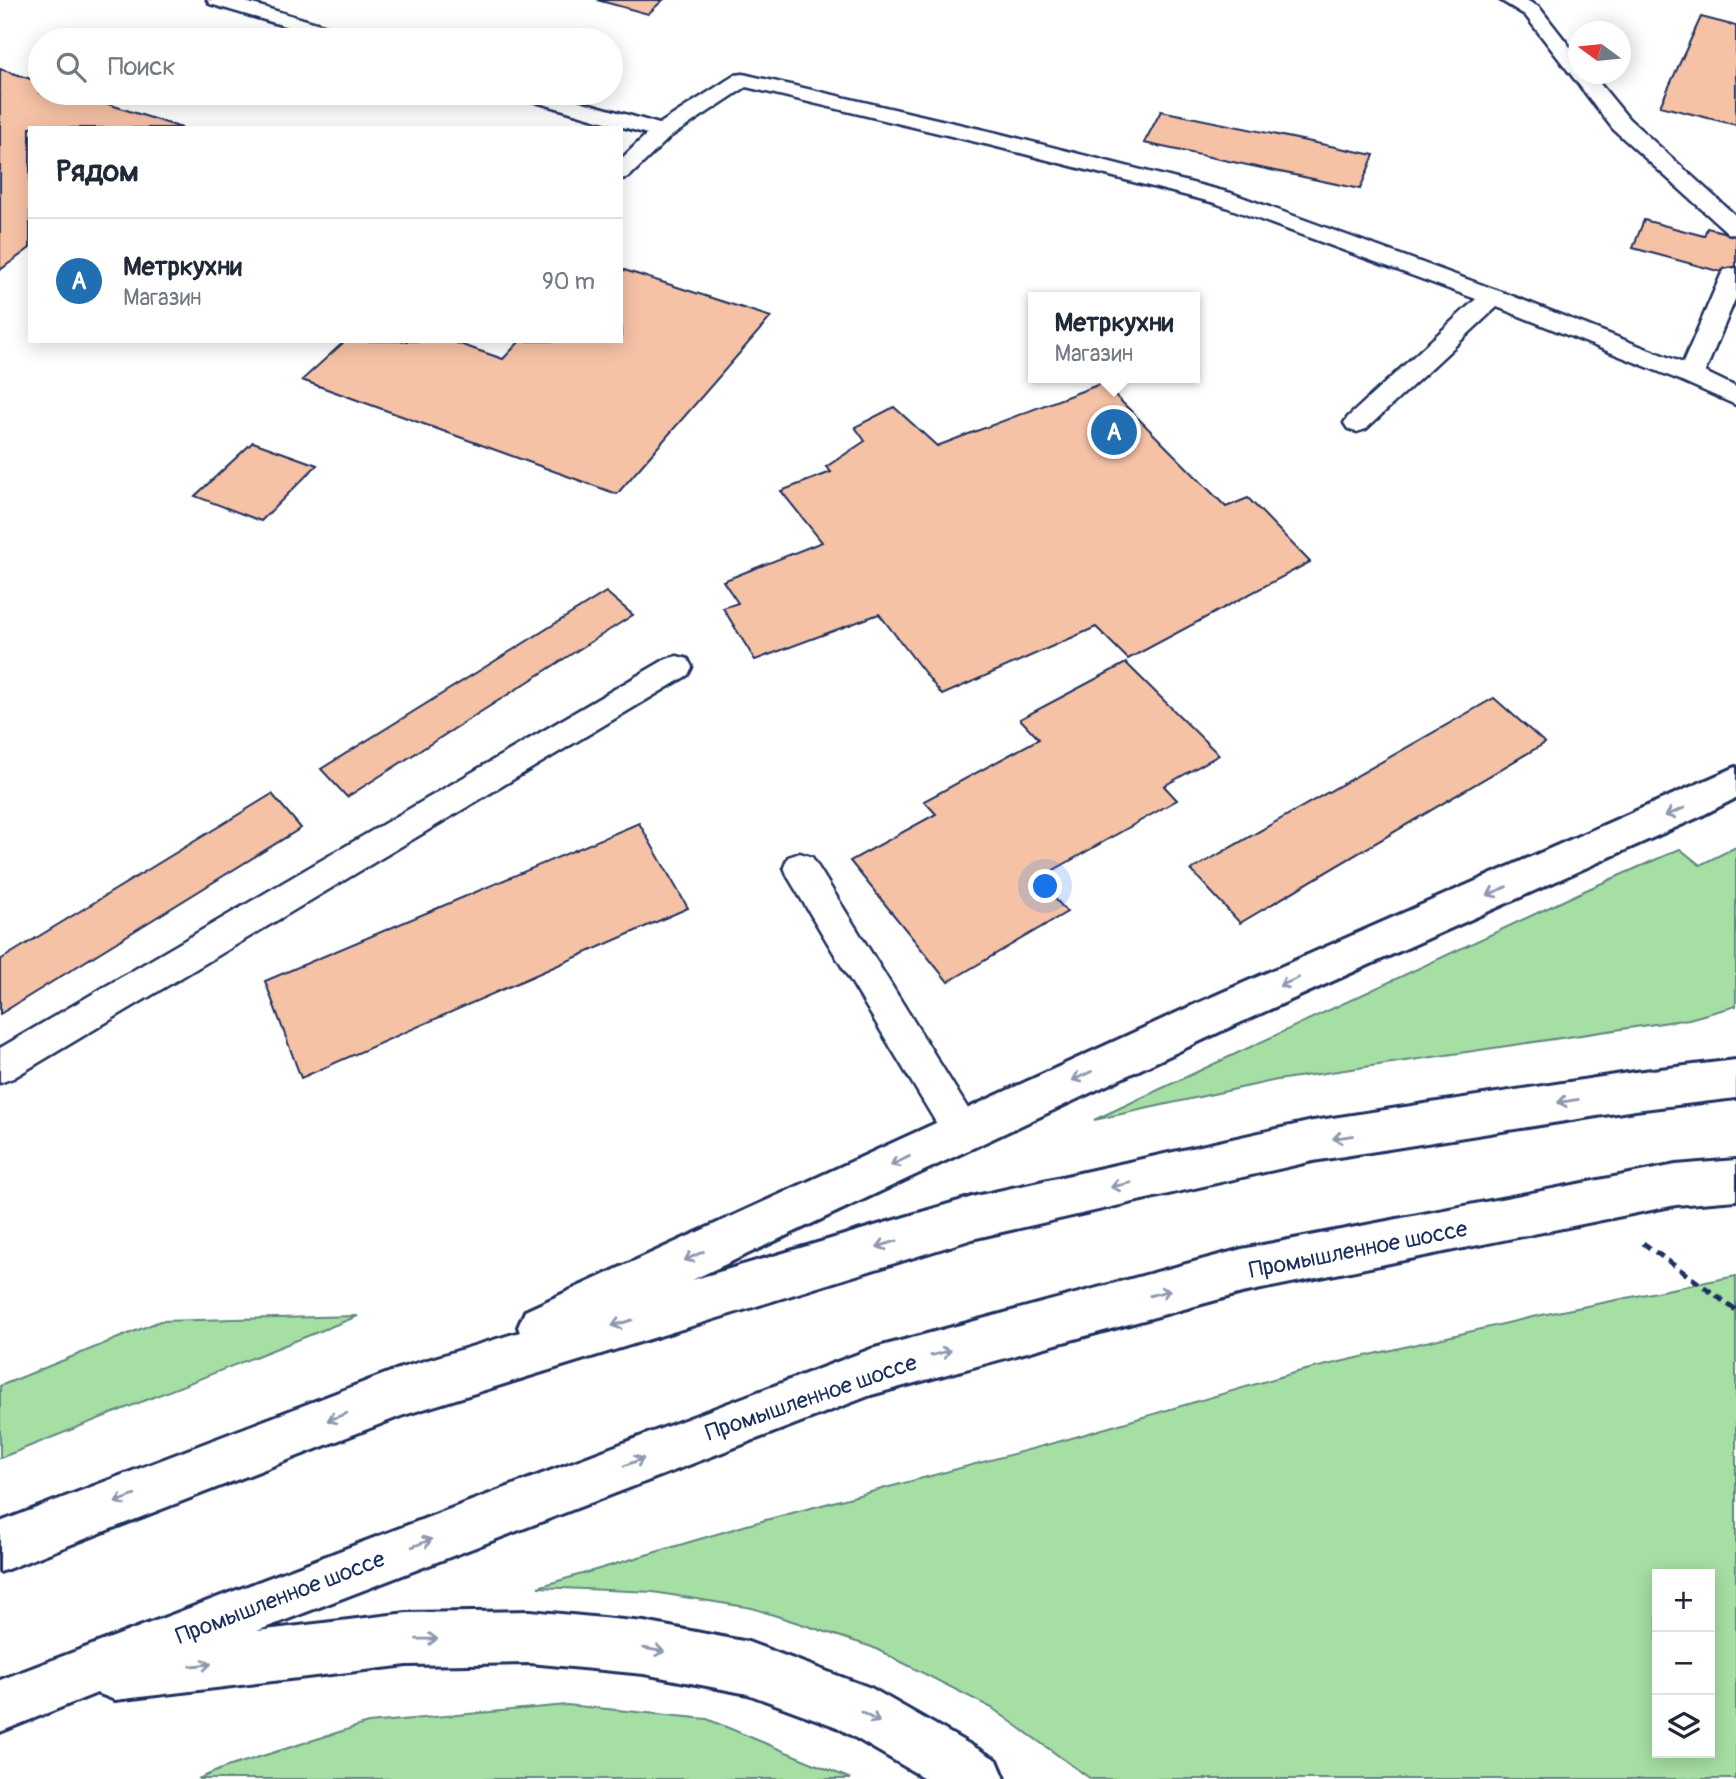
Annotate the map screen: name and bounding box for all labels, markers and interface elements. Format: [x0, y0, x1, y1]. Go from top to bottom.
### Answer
north arrow [1568, 21, 1631, 84]
search box [28, 28, 623, 105]
icon: search [52, 48, 90, 86]
text: Поиск [108, 51, 176, 83]
text: Рядом [56, 153, 139, 190]
text: Метркухни [123, 251, 242, 283]
text: A [72, 267, 86, 296]
text: 90 m [542, 267, 595, 296]
text: Магазин [123, 283, 202, 312]
popup [1028, 292, 1200, 383]
text: Метркухни [1055, 307, 1173, 339]
text: Магазин [1055, 339, 1133, 368]
pin: A [1091, 406, 1137, 458]
one-way arrow [1665, 806, 1686, 819]
your location [1028, 869, 1062, 903]
one-way arrow [1487, 885, 1508, 898]
one-way arrow [1279, 976, 1300, 989]
one-way arrow [1072, 1070, 1093, 1084]
one-way arrow [1557, 1095, 1580, 1108]
one-way arrow [1332, 1131, 1355, 1144]
one-way arrow [890, 1155, 911, 1168]
one-way arrow [1110, 1178, 1133, 1192]
street label: Промышленное шоссе [1247, 1214, 1470, 1285]
one-way arrow [876, 1238, 898, 1251]
one-way arrow [684, 1250, 705, 1263]
one-way arrow [1149, 1286, 1171, 1299]
one-way arrow [611, 1317, 633, 1330]
one-way arrow [929, 1346, 952, 1359]
street label: Промышленное шоссе [702, 1347, 921, 1447]
one-way arrow [327, 1412, 349, 1424]
one-way arrow [623, 1454, 645, 1467]
one-way arrow [115, 1494, 137, 1506]
one-way arrow [410, 1535, 432, 1548]
street label: Промышленное шоссе [172, 1544, 389, 1651]
map controls [1652, 1569, 1715, 1758]
button: + [1652, 1569, 1715, 1632]
one-way arrow [415, 1632, 438, 1646]
button: − [1652, 1632, 1715, 1695]
one-way arrow [642, 1644, 665, 1658]
one-way arrow [189, 1658, 212, 1671]
button: layers [1652, 1695, 1715, 1758]
one-way arrow [859, 1711, 880, 1724]

